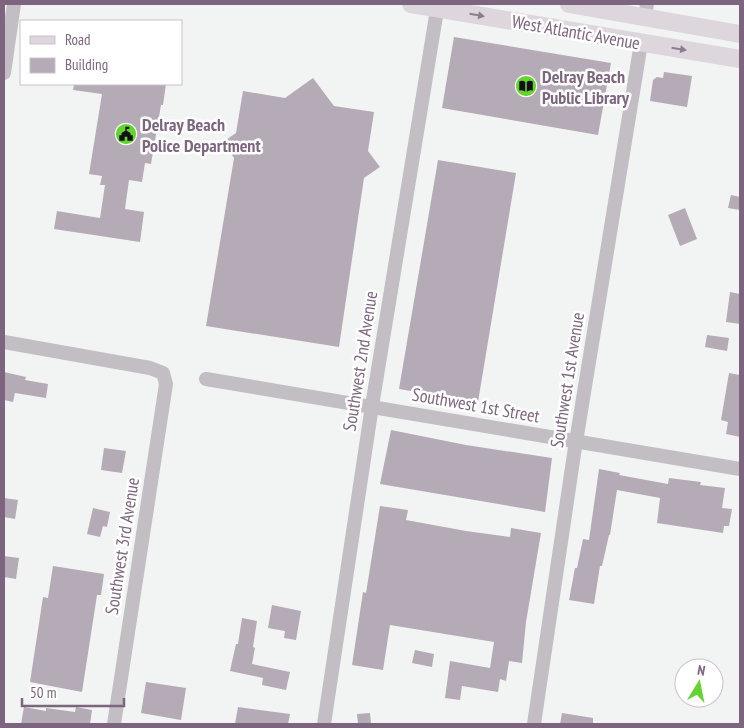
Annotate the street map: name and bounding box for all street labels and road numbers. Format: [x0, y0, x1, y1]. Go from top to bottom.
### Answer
street label: West Atlantic Avenue [510, 9, 642, 55]
street label: Southwest 2nd Avenue [338, 289, 382, 433]
street label: Southwest 1st Avenue [545, 311, 589, 449]
street label: Southwest 1st Street [410, 382, 542, 428]
street label: Southwest 3rd Avenue [100, 476, 144, 616]

